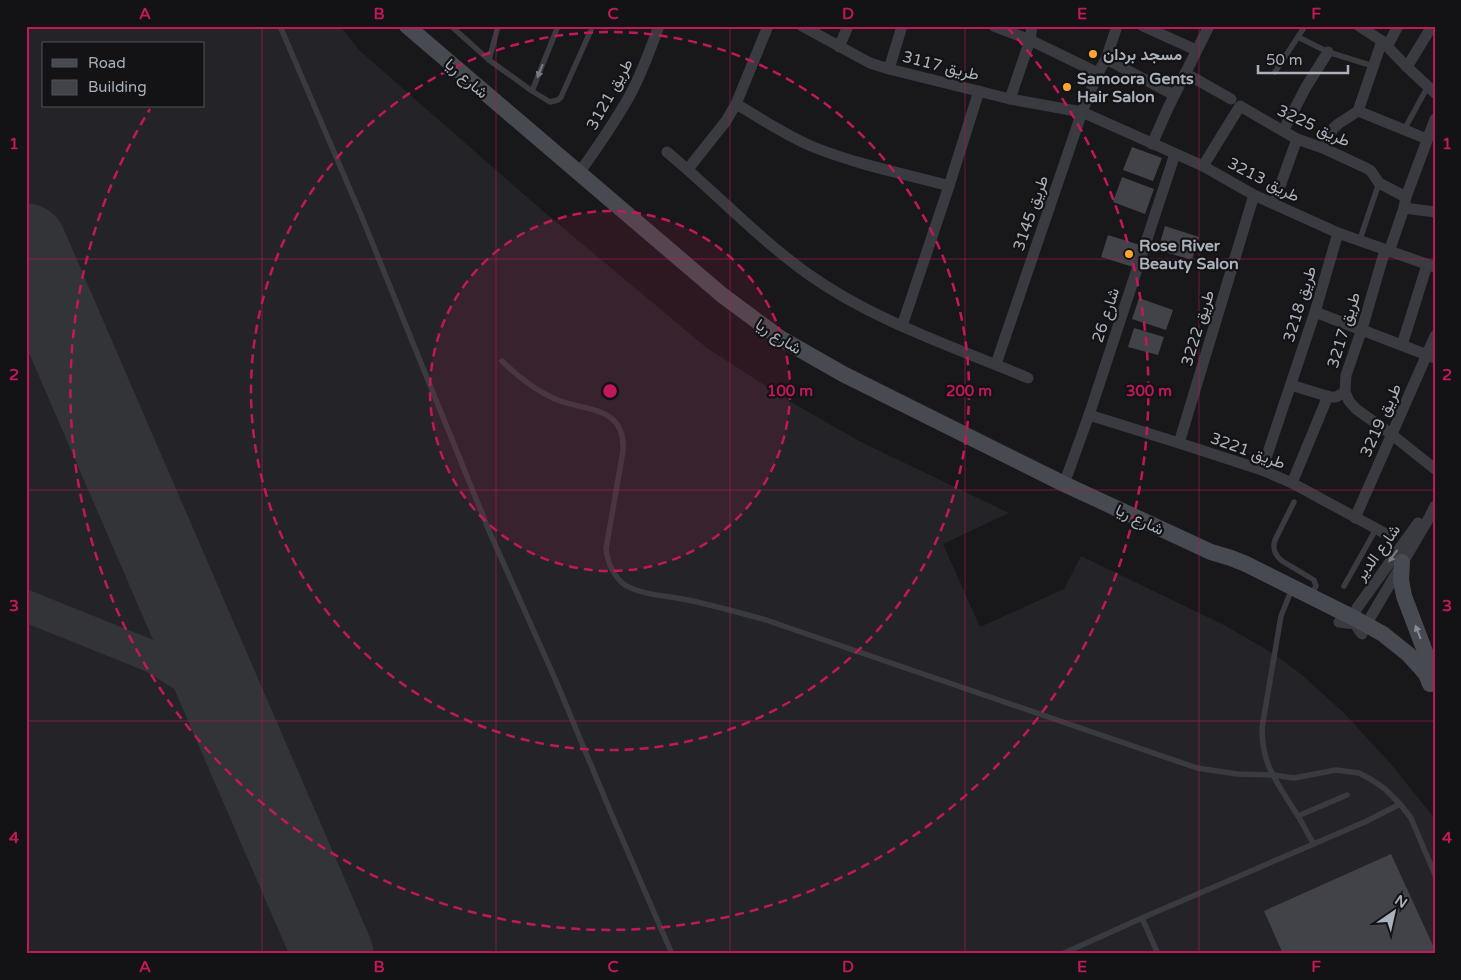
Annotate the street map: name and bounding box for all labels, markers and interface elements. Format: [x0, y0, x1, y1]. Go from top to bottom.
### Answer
text: A [139, 4, 151, 24]
text: B [373, 4, 385, 24]
text: C [607, 4, 619, 24]
text: D [842, 4, 854, 24]
text: E [1077, 4, 1087, 24]
text: F [1311, 4, 1321, 24]
legend [42, 42, 205, 108]
scale bar [1258, 42, 1348, 74]
place label: مسجد بردان [1103, 45, 1182, 65]
street label: طريق 3117 [900, 47, 981, 85]
marker: مسجد بردان [1087, 48, 1099, 60]
text: 50 m [1266, 51, 1303, 69]
text: Road [88, 54, 126, 72]
street label: شارع ريا [440, 54, 492, 104]
street label: طريق 3121 [582, 55, 638, 134]
one-way arrow [536, 64, 544, 79]
place label: Samoora Gents Hair Salon [1077, 69, 1194, 107]
text: Building [88, 78, 147, 96]
marker: Samoora Gents Hair Salon [1061, 81, 1073, 93]
street label: طريق 3225 [1274, 100, 1353, 152]
text: 1 [9, 134, 19, 154]
text: 1 [1442, 134, 1452, 154]
street label: طريق 3213 [1224, 153, 1303, 207]
street label: طريق 3145 [1009, 173, 1053, 254]
place label: Rose River Beauty Salon [1139, 236, 1239, 274]
marker: Rose River Beauty Salon [1123, 248, 1135, 260]
street label: طريق 3218 [1279, 264, 1321, 345]
street label: شارع 26 [1088, 285, 1125, 346]
street label: طريق 3222 [1177, 288, 1219, 369]
street label: طريق 3217 [1323, 290, 1365, 371]
street label: شارع ريا [751, 315, 805, 360]
text: 2 [9, 365, 19, 385]
text: 2 [1442, 365, 1452, 385]
street label: طريق 3219 [1356, 381, 1406, 460]
centre of rings [601, 382, 619, 400]
text: 100 m [767, 382, 813, 400]
text: 200 m [946, 382, 992, 400]
text: 300 m [1126, 382, 1172, 400]
street label: طريق 3221 [1207, 428, 1288, 474]
street label: شارع ريا [1112, 500, 1167, 541]
street label: شارع الدير [1350, 520, 1406, 586]
one-way arrow [1388, 549, 1398, 563]
text: 3 [9, 596, 19, 616]
text: 3 [1442, 596, 1452, 616]
one-way arrow [1414, 624, 1422, 639]
text: 4 [9, 828, 19, 848]
text: 4 [1442, 828, 1452, 848]
north arrow [1368, 888, 1418, 938]
text: N [1392, 891, 1410, 912]
text: A [139, 957, 151, 977]
text: B [373, 957, 385, 977]
text: C [607, 957, 619, 977]
text: D [842, 957, 854, 977]
text: E [1077, 957, 1087, 977]
text: F [1311, 957, 1321, 977]

